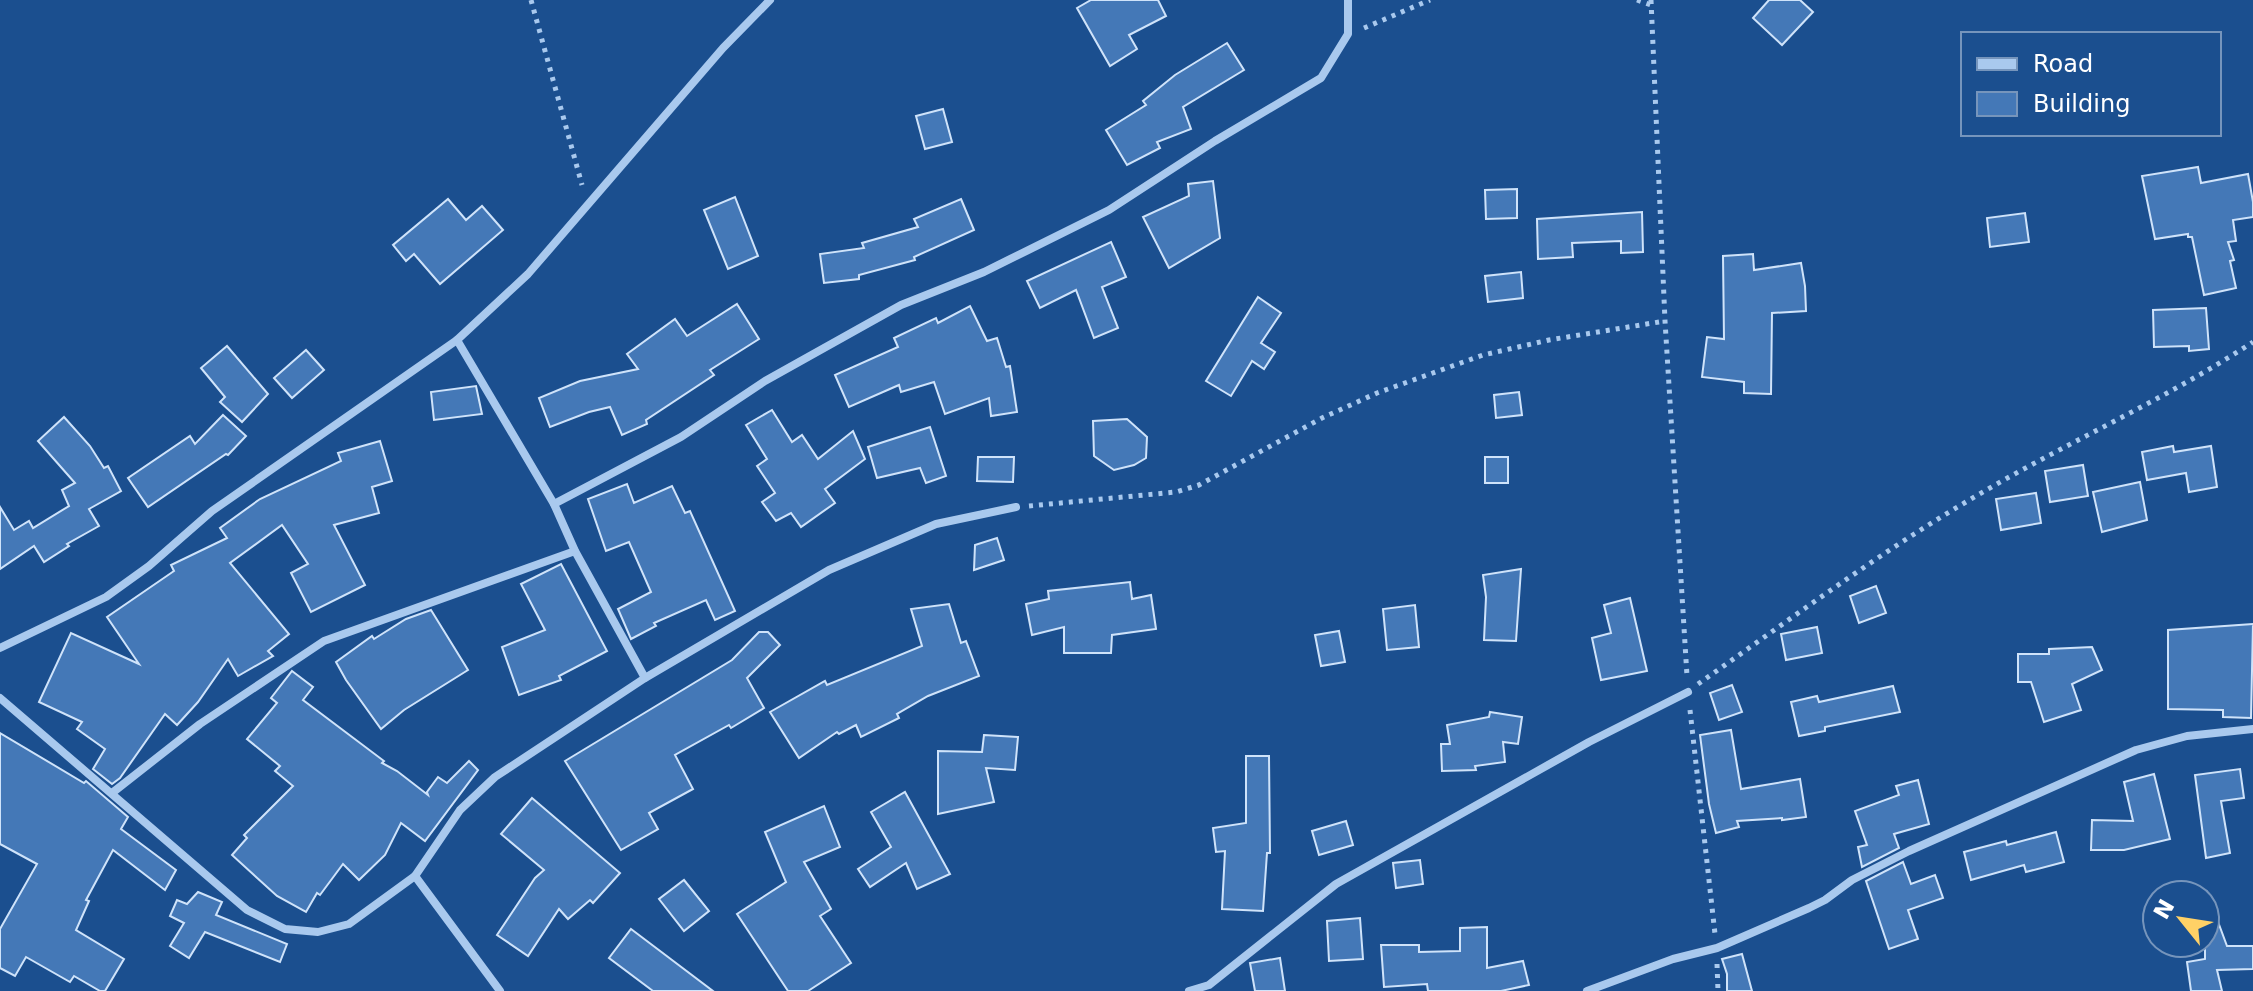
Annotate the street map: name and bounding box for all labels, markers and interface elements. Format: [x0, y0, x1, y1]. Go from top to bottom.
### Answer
legend [1961, 32, 2221, 136]
text: Road [2033, 50, 2093, 78]
text: Building [2033, 90, 2130, 118]
north arrow [2141, 879, 2221, 959]
text: N [2149, 895, 2180, 923]

